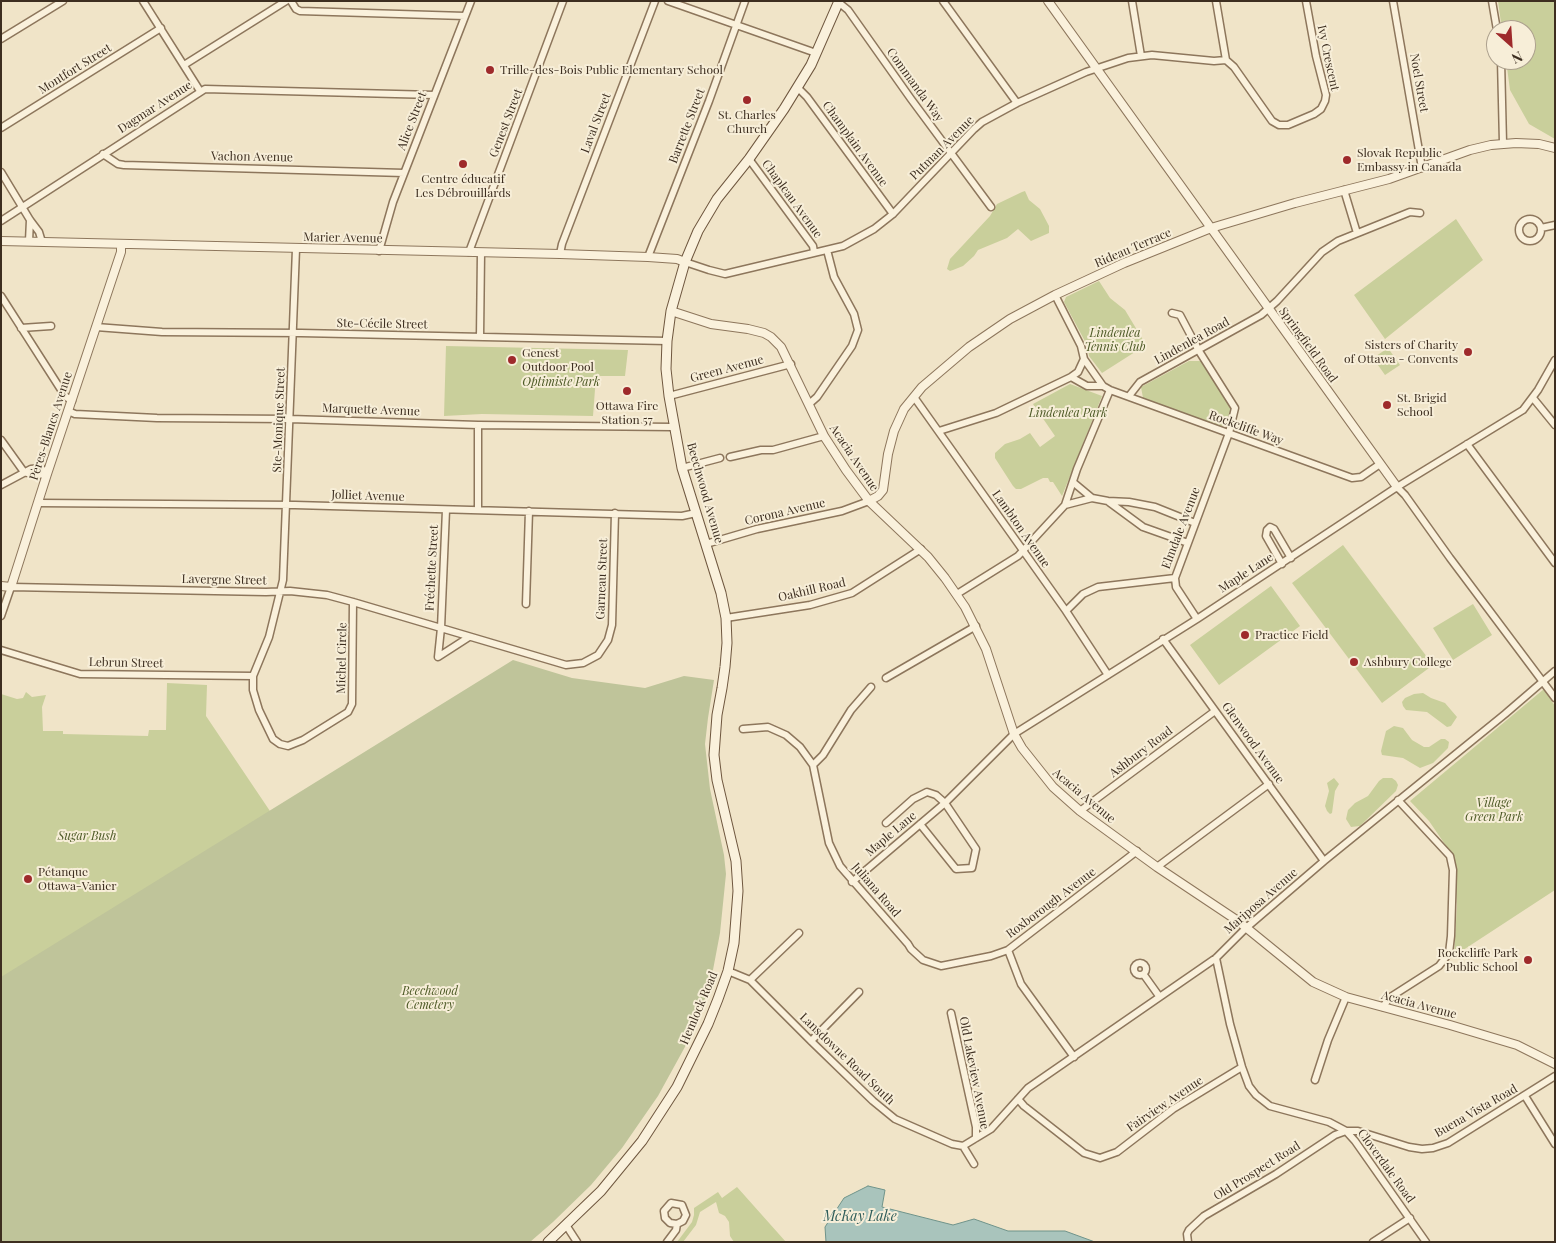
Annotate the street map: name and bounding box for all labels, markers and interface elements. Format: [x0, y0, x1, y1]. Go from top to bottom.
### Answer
north arrow [1486, 20, 1536, 70]
street label: Ivy Crescent [1314, 24, 1342, 92]
street label: Montfort Street [36, 41, 114, 97]
street label: Commanda Way [883, 45, 947, 125]
text: N [1509, 47, 1526, 69]
street label: Noel Street [1407, 52, 1431, 114]
place label: Trille-des-Bois Public Elementary School [500, 63, 723, 77]
marker: Trille-des-Bois Public Elementary School [484, 64, 496, 76]
street label: Dagmar Avenue [115, 78, 195, 136]
street label: Barrette Street [666, 86, 708, 166]
street label: Genest Street [486, 87, 526, 159]
street label: Alice Street [394, 90, 430, 152]
street label: Laval Street [578, 91, 614, 155]
marker: St. Charles Church [741, 94, 753, 106]
street label: Champlain Avenue [819, 99, 891, 189]
place label: St. Charles Church [718, 108, 776, 136]
street label: Putman Avenue [907, 113, 977, 183]
place label: Slovak Republic Embassy in Canada [1357, 146, 1461, 174]
street label: Vachon Avenue [211, 149, 293, 165]
marker: Slovak Republic Embassy in Canada [1341, 154, 1353, 166]
street label: Chapleau Avenue [759, 157, 825, 241]
marker: Centre éducatif Les Débrouillards [457, 158, 469, 170]
place label: Centre éducatif Les Débrouillards [415, 172, 511, 200]
street label: Rideau Terrace [1093, 225, 1173, 271]
street label: Marier Avenue [303, 230, 383, 246]
street label: Springfield Road [1276, 304, 1340, 386]
street label: Lindenlea Road [1152, 314, 1232, 368]
street label: Ste-Cécile Street [336, 316, 428, 332]
park label: Lindenlea Tennis Club [1085, 326, 1145, 354]
place label: Sisters of Charity of Ottawa - Convents [1344, 338, 1458, 366]
place label: Genest Outdoor Pool [522, 346, 594, 374]
marker: Sisters of Charity of Ottawa - Convents [1462, 346, 1474, 358]
street label: Green Avenue [689, 352, 765, 386]
marker: Genest Outdoor Pool [506, 354, 518, 366]
street label: Ste-Monique Street [270, 367, 288, 473]
street label: Pères-Blancs Avenue [27, 370, 75, 482]
park label: Optimiste Park [522, 375, 600, 389]
marker: Ottawa Fire Station 57 [621, 385, 633, 397]
place label: St. Brigid School [1397, 391, 1447, 419]
place label: Ottawa Fire Station 57 [596, 399, 658, 427]
marker: St. Brigid School [1381, 399, 1393, 411]
street label: Marquette Avenue [322, 401, 420, 419]
park label: Lindenlea Park [1029, 406, 1107, 420]
street label: Rockcliffe Way [1207, 408, 1285, 448]
street label: Acacia Avenue [826, 422, 882, 494]
street label: Beechwood Avenue [684, 441, 726, 545]
street label: Elmdale Avenue [1159, 485, 1203, 571]
street label: Jolliet Avenue [331, 488, 405, 504]
street label: Lambton Avenue [989, 488, 1053, 570]
street label: Corona Avenue [743, 496, 827, 528]
street label: Fréchette Street [423, 525, 441, 611]
street label: Garneau Street [593, 538, 611, 620]
street label: Maple Lane [1216, 550, 1276, 596]
street label: Lavergne Street [181, 572, 267, 588]
street label: Oakhill Road [777, 575, 847, 605]
street label: Michel Circle [334, 622, 350, 694]
place label: Practice Field [1255, 628, 1329, 642]
marker: Practice Field [1239, 629, 1251, 641]
street label: Lebrun Street [89, 655, 163, 671]
place label: Ashbury College [1364, 655, 1452, 669]
marker: Ashbury College [1348, 656, 1360, 668]
street label: Glenwood Avenue [1219, 700, 1287, 786]
street label: Ashbury Road [1107, 724, 1175, 780]
street label: Acacia Avenue [1050, 766, 1118, 826]
park label: Village Green Park [1465, 796, 1523, 824]
street label: Maple Lane [863, 809, 919, 859]
park label: Sugar Bush [58, 829, 116, 843]
street label: Juliana Road [849, 860, 903, 920]
place label: Pétanque Ottawa-Vanier [38, 865, 117, 893]
street label: Roxborough Avenue [1003, 865, 1099, 941]
street label: Mariposa Avenue [1221, 865, 1301, 937]
marker: Pétanque Ottawa-Vanier [22, 873, 34, 885]
place label: Rockcliffe Park Public School [1437, 946, 1518, 974]
marker: Rockcliffe Park Public School [1522, 954, 1534, 966]
street label: Hemlock Road [677, 969, 721, 1047]
park label: Beechwood Cemetery [402, 984, 458, 1012]
street label: Acacia Avenue [1380, 988, 1458, 1022]
street label: Lansdowne Road South [797, 1010, 897, 1108]
street label: Old Lakeview Avenue [956, 1015, 992, 1131]
street label: Fairview Avenue [1124, 1073, 1206, 1135]
street label: Buena Vista Road [1432, 1081, 1520, 1141]
street label: Cloverdale Road [1354, 1126, 1418, 1206]
street label: Old Prospect Road [1211, 1139, 1303, 1203]
water label: McKay Lake [823, 1209, 897, 1225]

